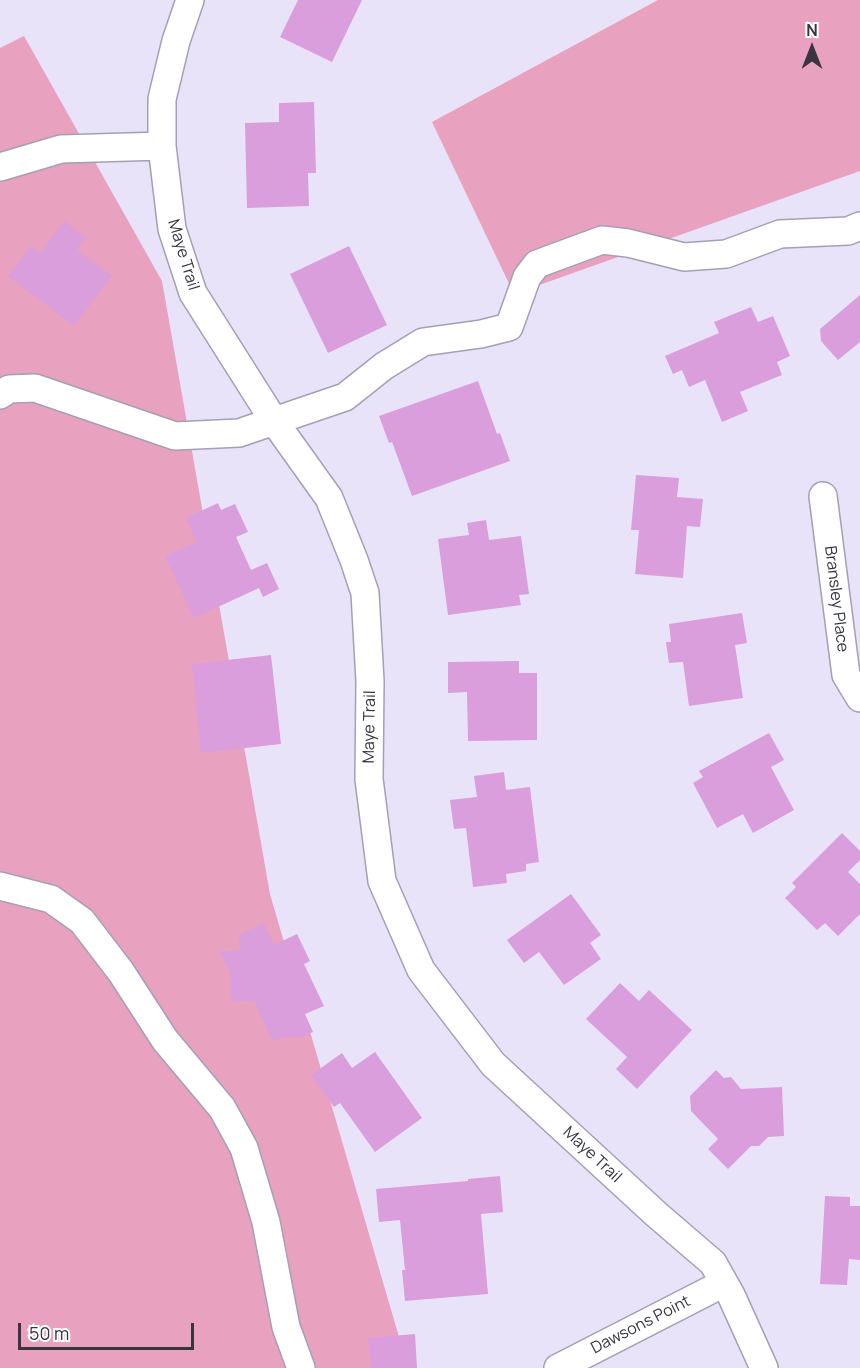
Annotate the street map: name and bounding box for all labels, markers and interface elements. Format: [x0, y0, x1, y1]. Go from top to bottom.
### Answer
north arrow [782, 18, 842, 78]
text: N [806, 19, 818, 41]
street label: Maye Trail [163, 217, 203, 293]
street label: Bransley Place [820, 545, 852, 653]
street label: Maye Trail [360, 690, 380, 764]
street label: Maye Trail [559, 1123, 625, 1187]
street label: Dawsons Point [588, 1292, 694, 1358]
scale bar [21, 1311, 196, 1349]
text: 50 m [29, 1321, 69, 1345]

